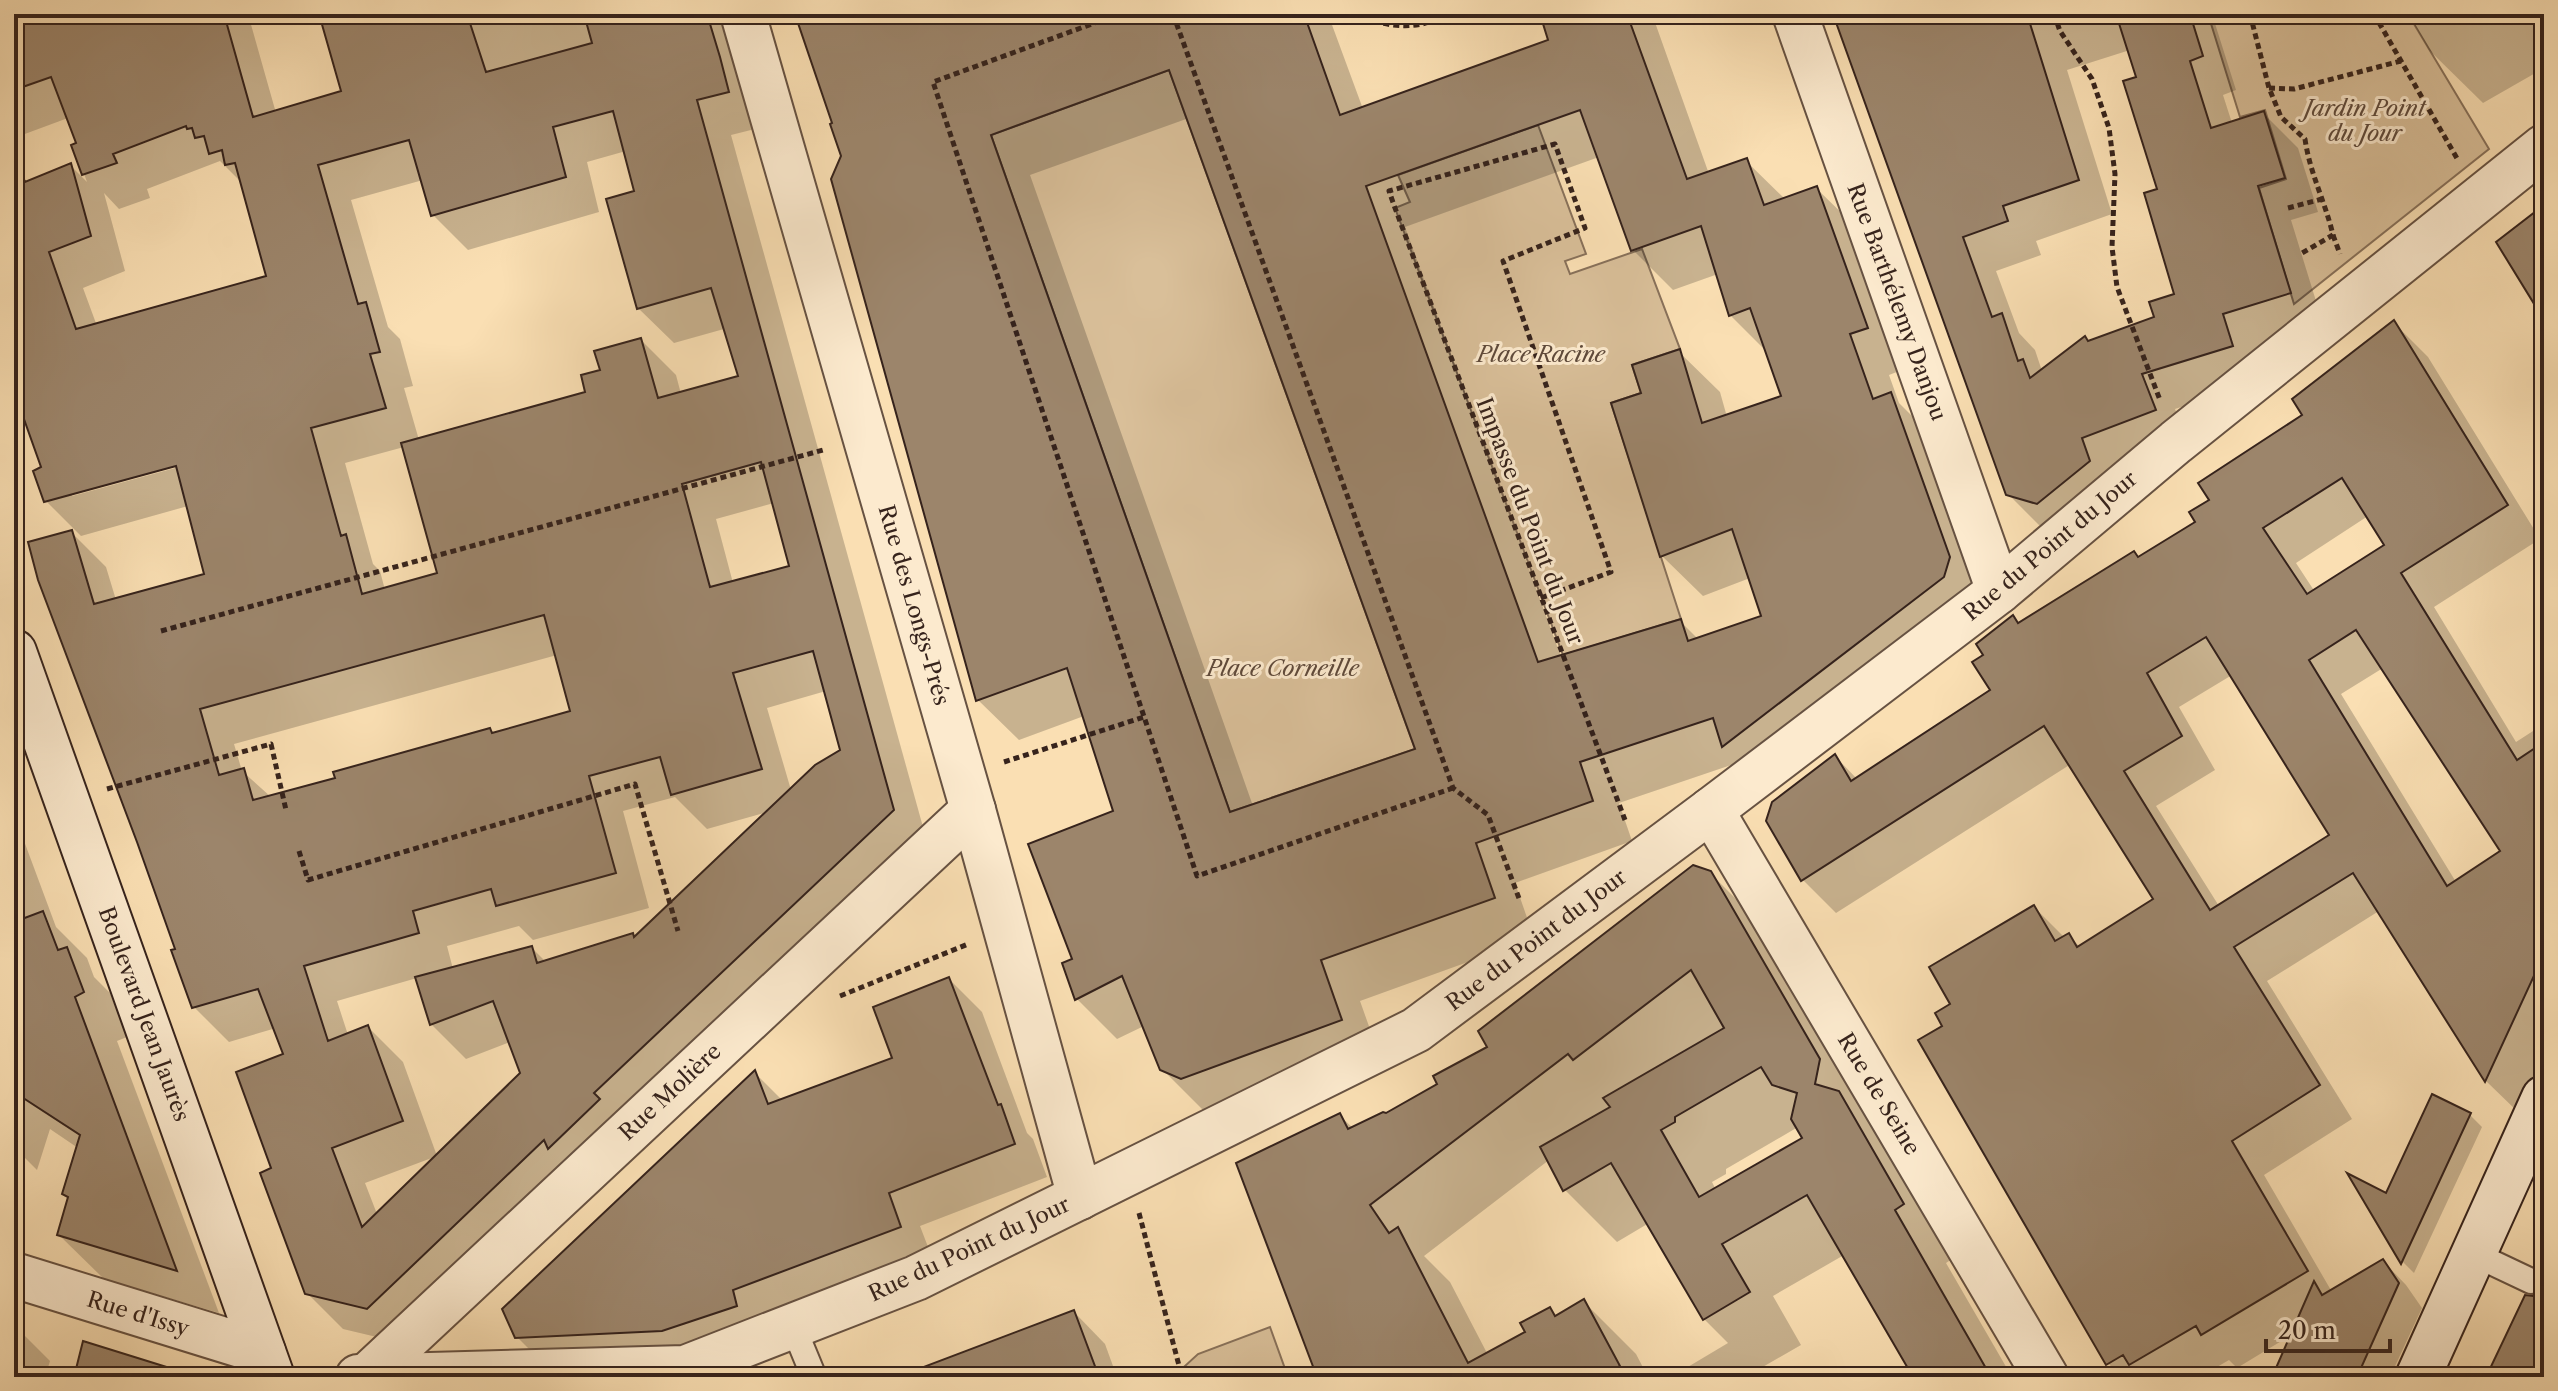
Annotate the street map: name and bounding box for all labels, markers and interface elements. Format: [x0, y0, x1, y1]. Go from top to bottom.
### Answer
park label: Jardin Point du Jour [2298, 95, 2427, 147]
street label: Rue Barthélemy Danjou [1841, 180, 1953, 424]
park label: Place Racine [1475, 341, 1606, 368]
street label: Impasse du Point du Jour [1470, 394, 1590, 648]
street label: Rue du Point du Jour [1958, 465, 2142, 627]
street label: Rue des Longs-Prés [872, 502, 956, 708]
park label: Place Corneille [1205, 655, 1361, 682]
street label: Rue du Point du Jour [1440, 863, 1632, 1017]
street label: Boulevard Jean Jaurès [93, 903, 195, 1125]
street label: Rue de Seine [1832, 1028, 1926, 1160]
street label: Rue Molière [613, 1038, 727, 1146]
street label: Rue du Point du Jour [864, 1191, 1074, 1307]
street label: Rue d'Issy [84, 1286, 193, 1343]
scale bar [2266, 1303, 2390, 1353]
text: 20 m [2278, 1316, 2336, 1345]

